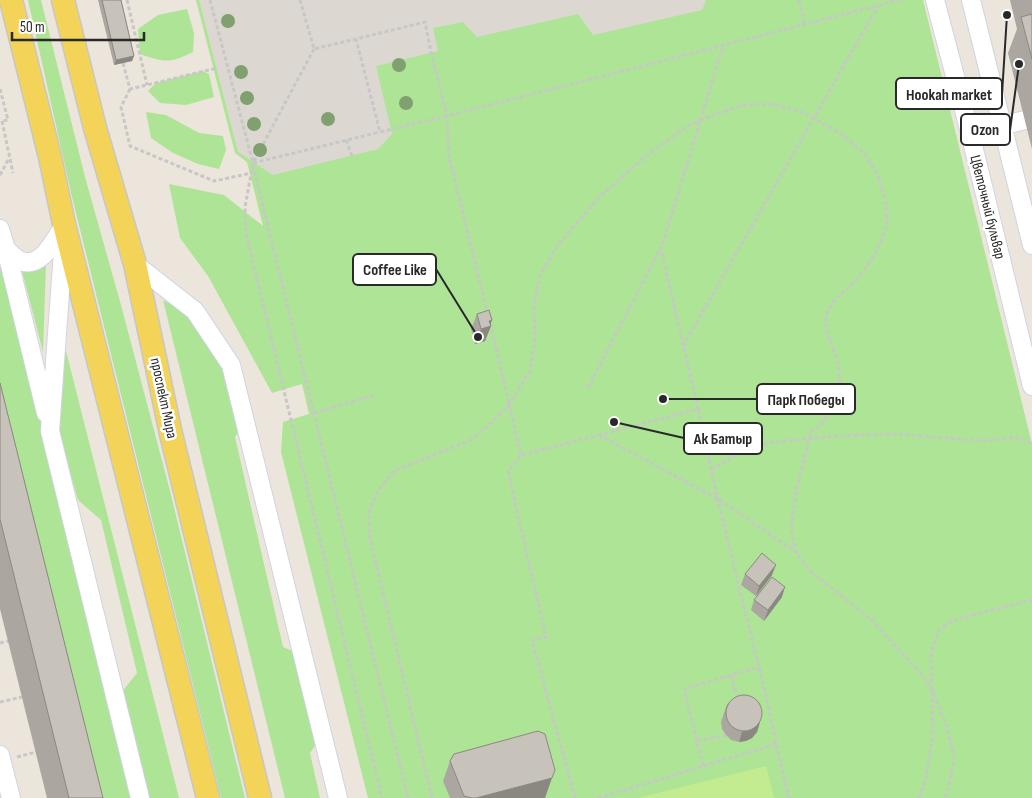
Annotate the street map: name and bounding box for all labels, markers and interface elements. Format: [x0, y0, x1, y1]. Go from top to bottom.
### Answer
scale bar [12, 10, 145, 42]
text: 50 m [20, 18, 45, 37]
callout: Hookah market [896, 78, 1002, 109]
text: Hookah market [906, 86, 992, 105]
callout: Ozon [961, 114, 1010, 145]
text: Ozon [971, 121, 999, 140]
street label: Цветочный бульвар [965, 153, 1010, 261]
callout: Coffee Like [353, 254, 436, 285]
text: Coffee Like [363, 261, 427, 280]
street label: проспект Мира [146, 356, 181, 440]
callout: Парк Победы [757, 384, 855, 414]
text: Парк Победы [767, 391, 845, 410]
callout: Ак Батыр [684, 423, 762, 454]
text: Ак Батыр [693, 430, 752, 449]

